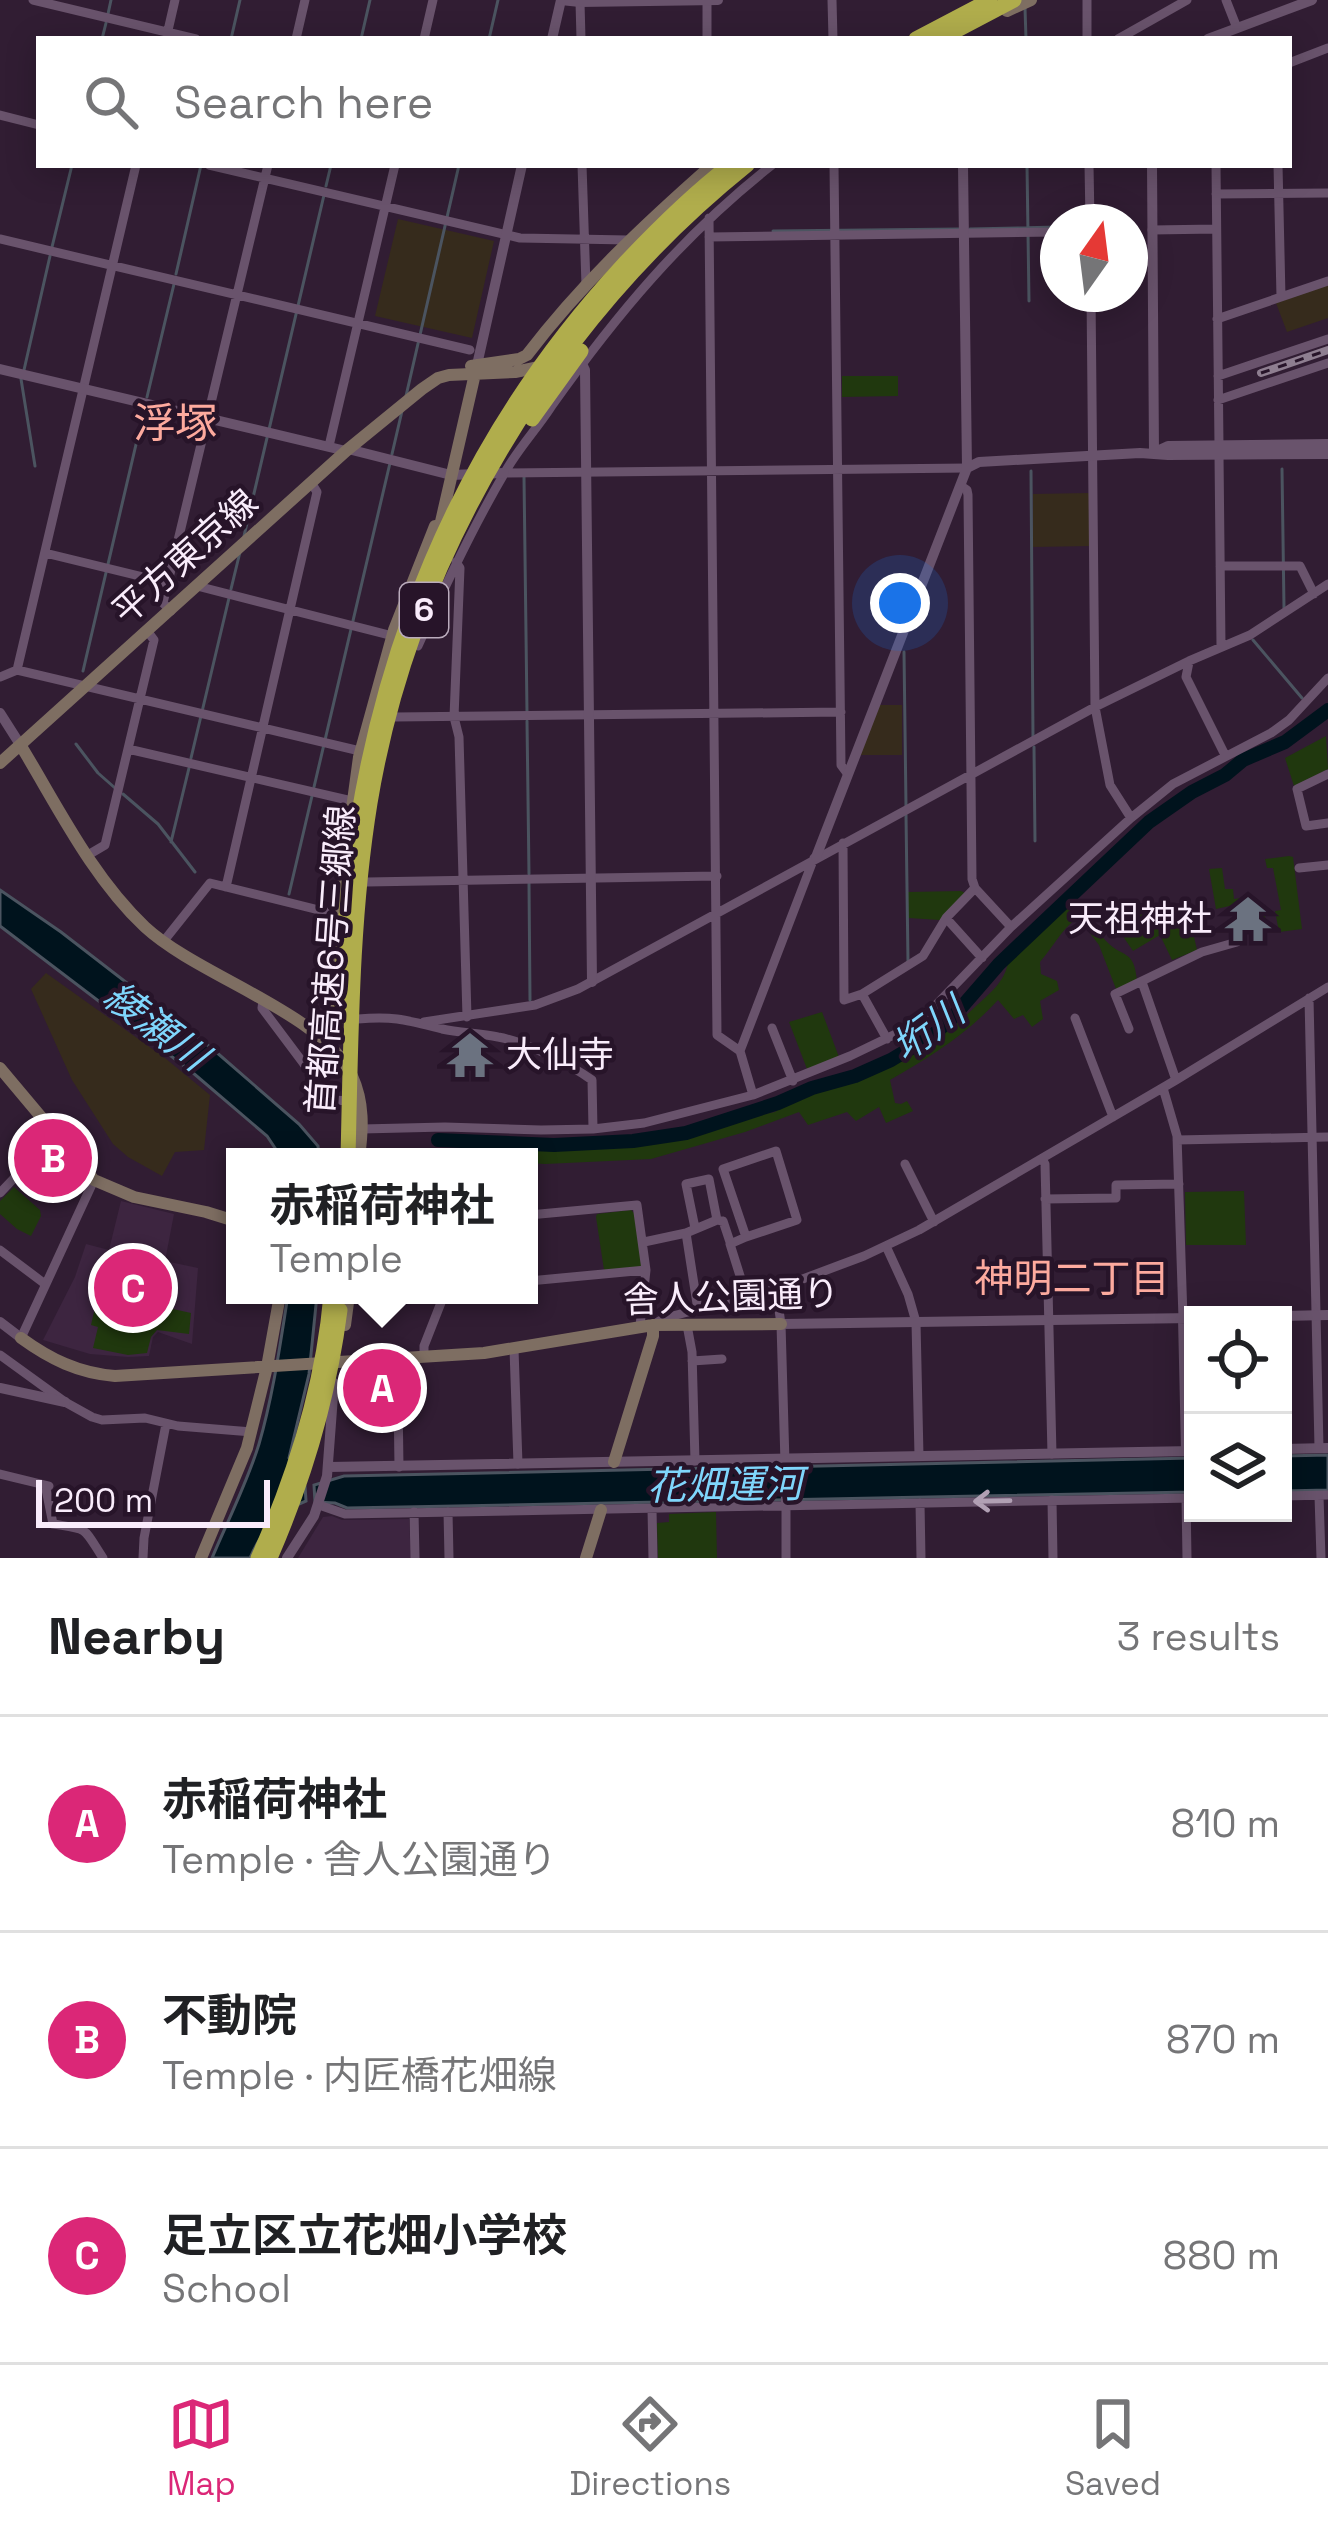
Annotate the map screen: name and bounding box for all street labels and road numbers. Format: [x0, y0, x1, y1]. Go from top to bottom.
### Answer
street label: 平方東京線 [103, 480, 267, 634]
road number: 6 [400, 583, 448, 637]
street label: 首都高速6号三郷線 [297, 804, 365, 1116]
street label: 舎人公園通り [622, 1270, 840, 1324]

